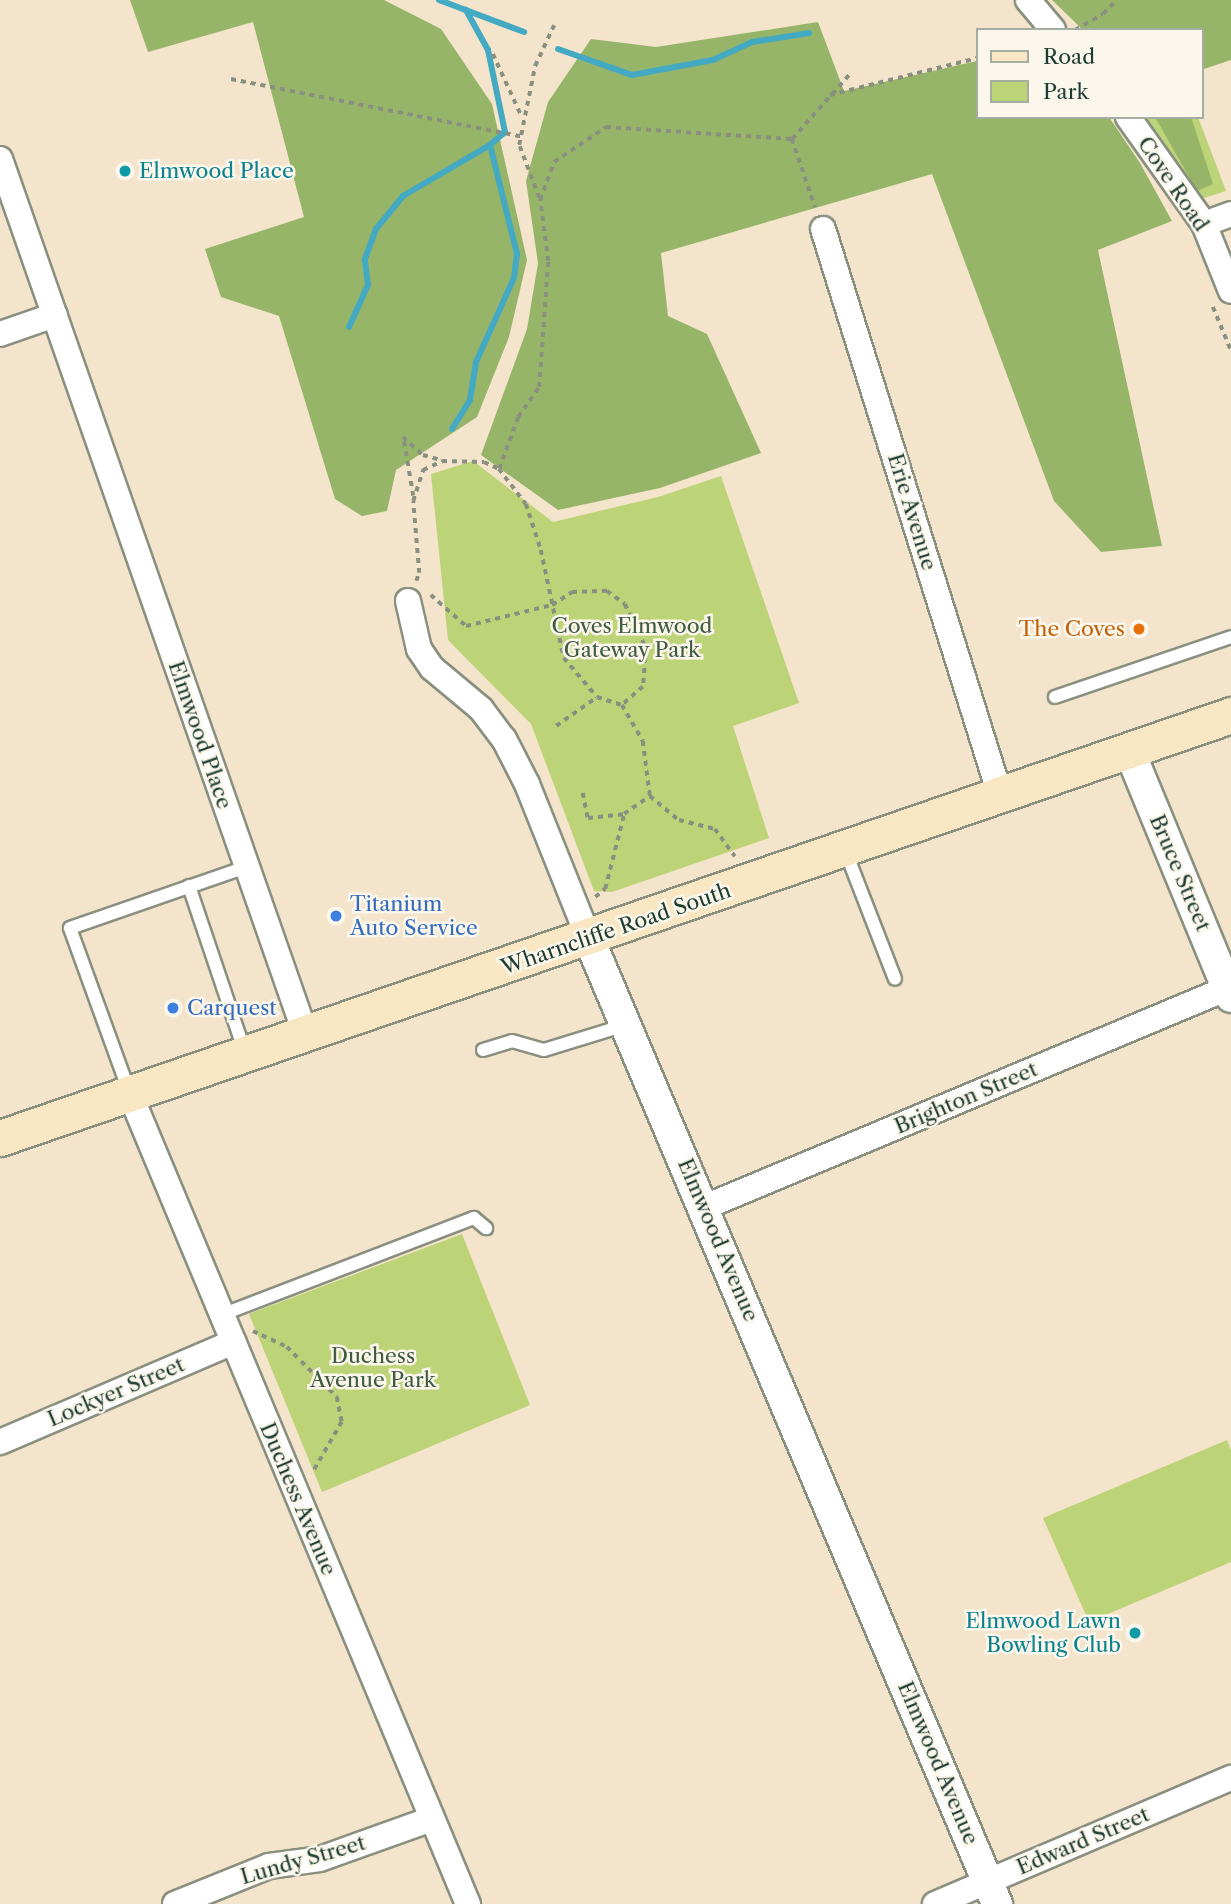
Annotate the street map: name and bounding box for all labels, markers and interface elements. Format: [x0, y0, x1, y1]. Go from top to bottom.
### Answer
legend [976, 28, 1203, 119]
text: Road [1043, 44, 1095, 69]
text: Park [1043, 79, 1089, 104]
street label: Cove Road [1132, 132, 1214, 236]
place label: Elmwood Place [139, 158, 294, 184]
marker: Elmwood Place [117, 163, 133, 179]
street label: Erie Avenue [882, 450, 942, 574]
park label: Coves Elmwood Gateway Park [552, 613, 712, 663]
place label: The Coves [1019, 616, 1125, 642]
marker: The Coves [1131, 621, 1147, 637]
street label: Elmwood Place [163, 658, 237, 812]
street label: Bruce Street [1144, 811, 1216, 935]
street label: Wharncliffe Road South [498, 878, 734, 980]
place label: Titanium Auto Service [350, 891, 478, 941]
marker: Titanium Auto Service [328, 908, 344, 924]
place label: Carquest [187, 995, 277, 1021]
marker: Carquest [165, 1000, 181, 1016]
street label: Brighton Street [891, 1057, 1041, 1139]
street label: Elmwood Avenue [672, 1154, 764, 1326]
park label: Duchess Avenue Park [310, 1343, 436, 1393]
street label: Lockyer Street [44, 1352, 188, 1432]
street label: Duchess Avenue [254, 1418, 342, 1580]
place label: Elmwood Lawn Bowling Club [966, 1608, 1121, 1658]
marker: Elmwood Lawn Bowling Club [1127, 1625, 1143, 1641]
street label: Elmwood Avenue [892, 1677, 984, 1849]
street label: Edward Street [1013, 1802, 1153, 1880]
street label: Lundy Street [237, 1830, 369, 1890]

